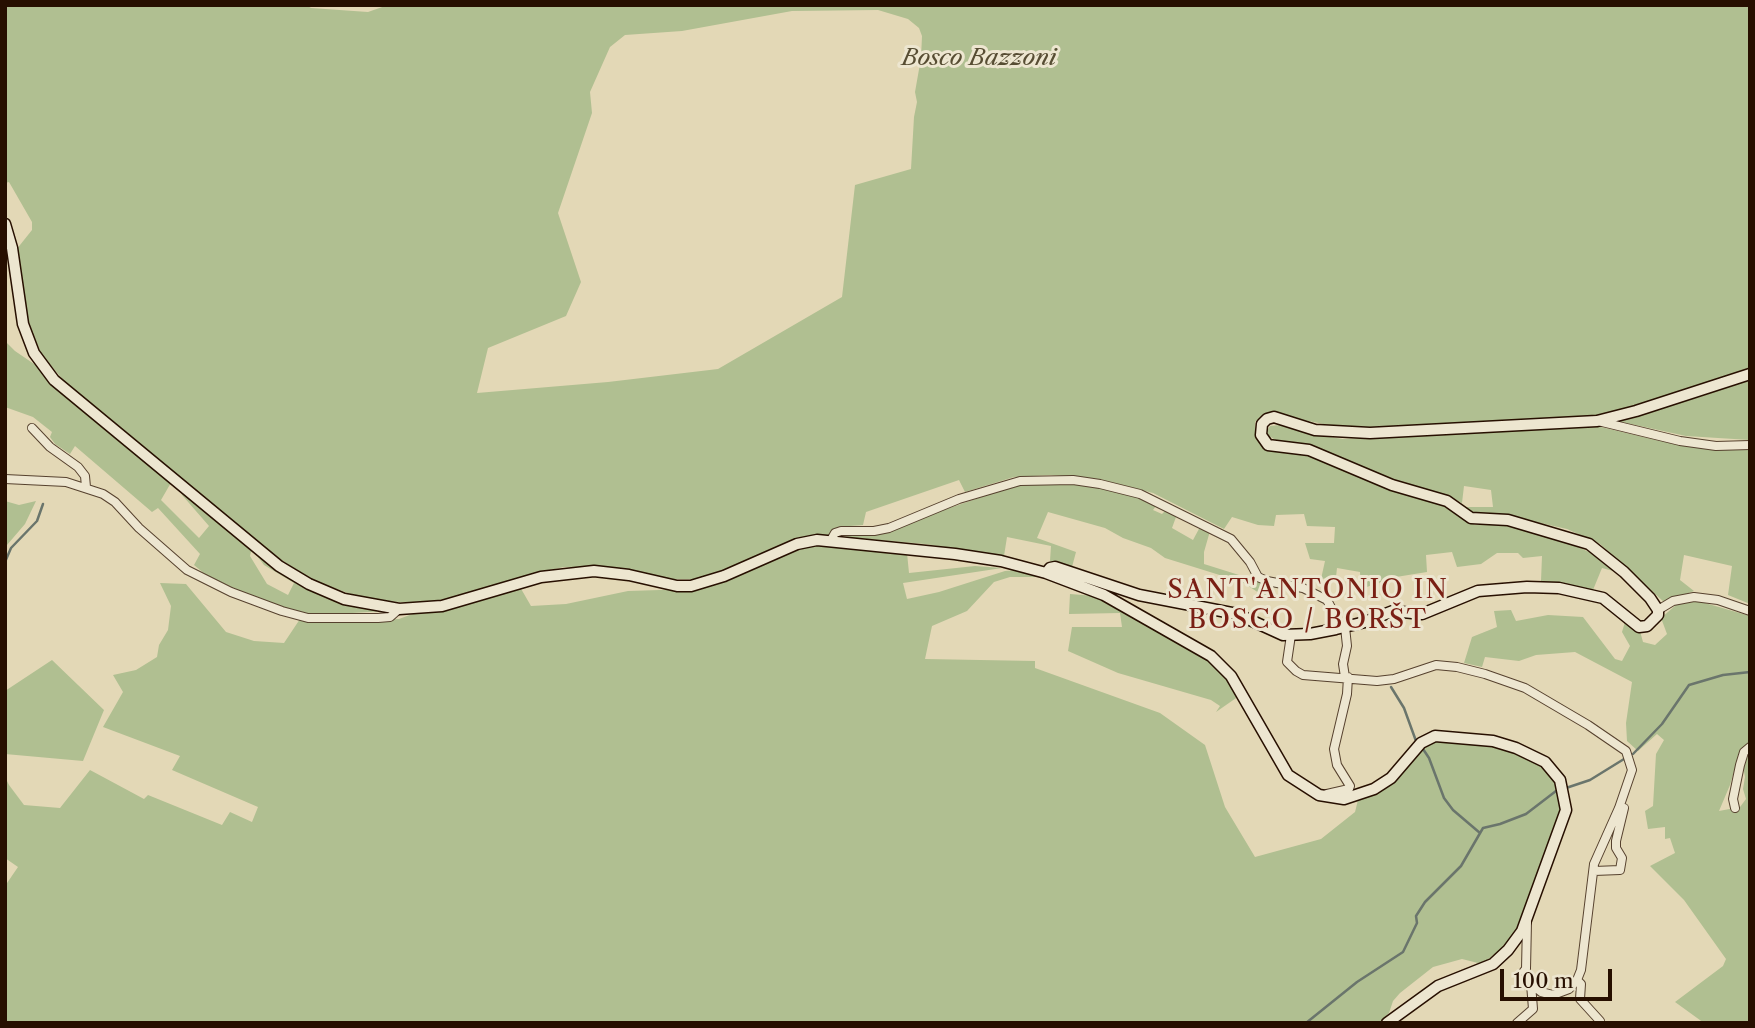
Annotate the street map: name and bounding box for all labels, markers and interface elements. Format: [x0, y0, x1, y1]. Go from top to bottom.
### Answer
park label: Bosco Bazzoni [902, 44, 1056, 72]
district label: SANT'ANTONIO IN BOSCO / BORŠT [1169, 574, 1447, 636]
scale bar [1503, 954, 1615, 998]
text: 100 m [1513, 968, 1574, 993]

